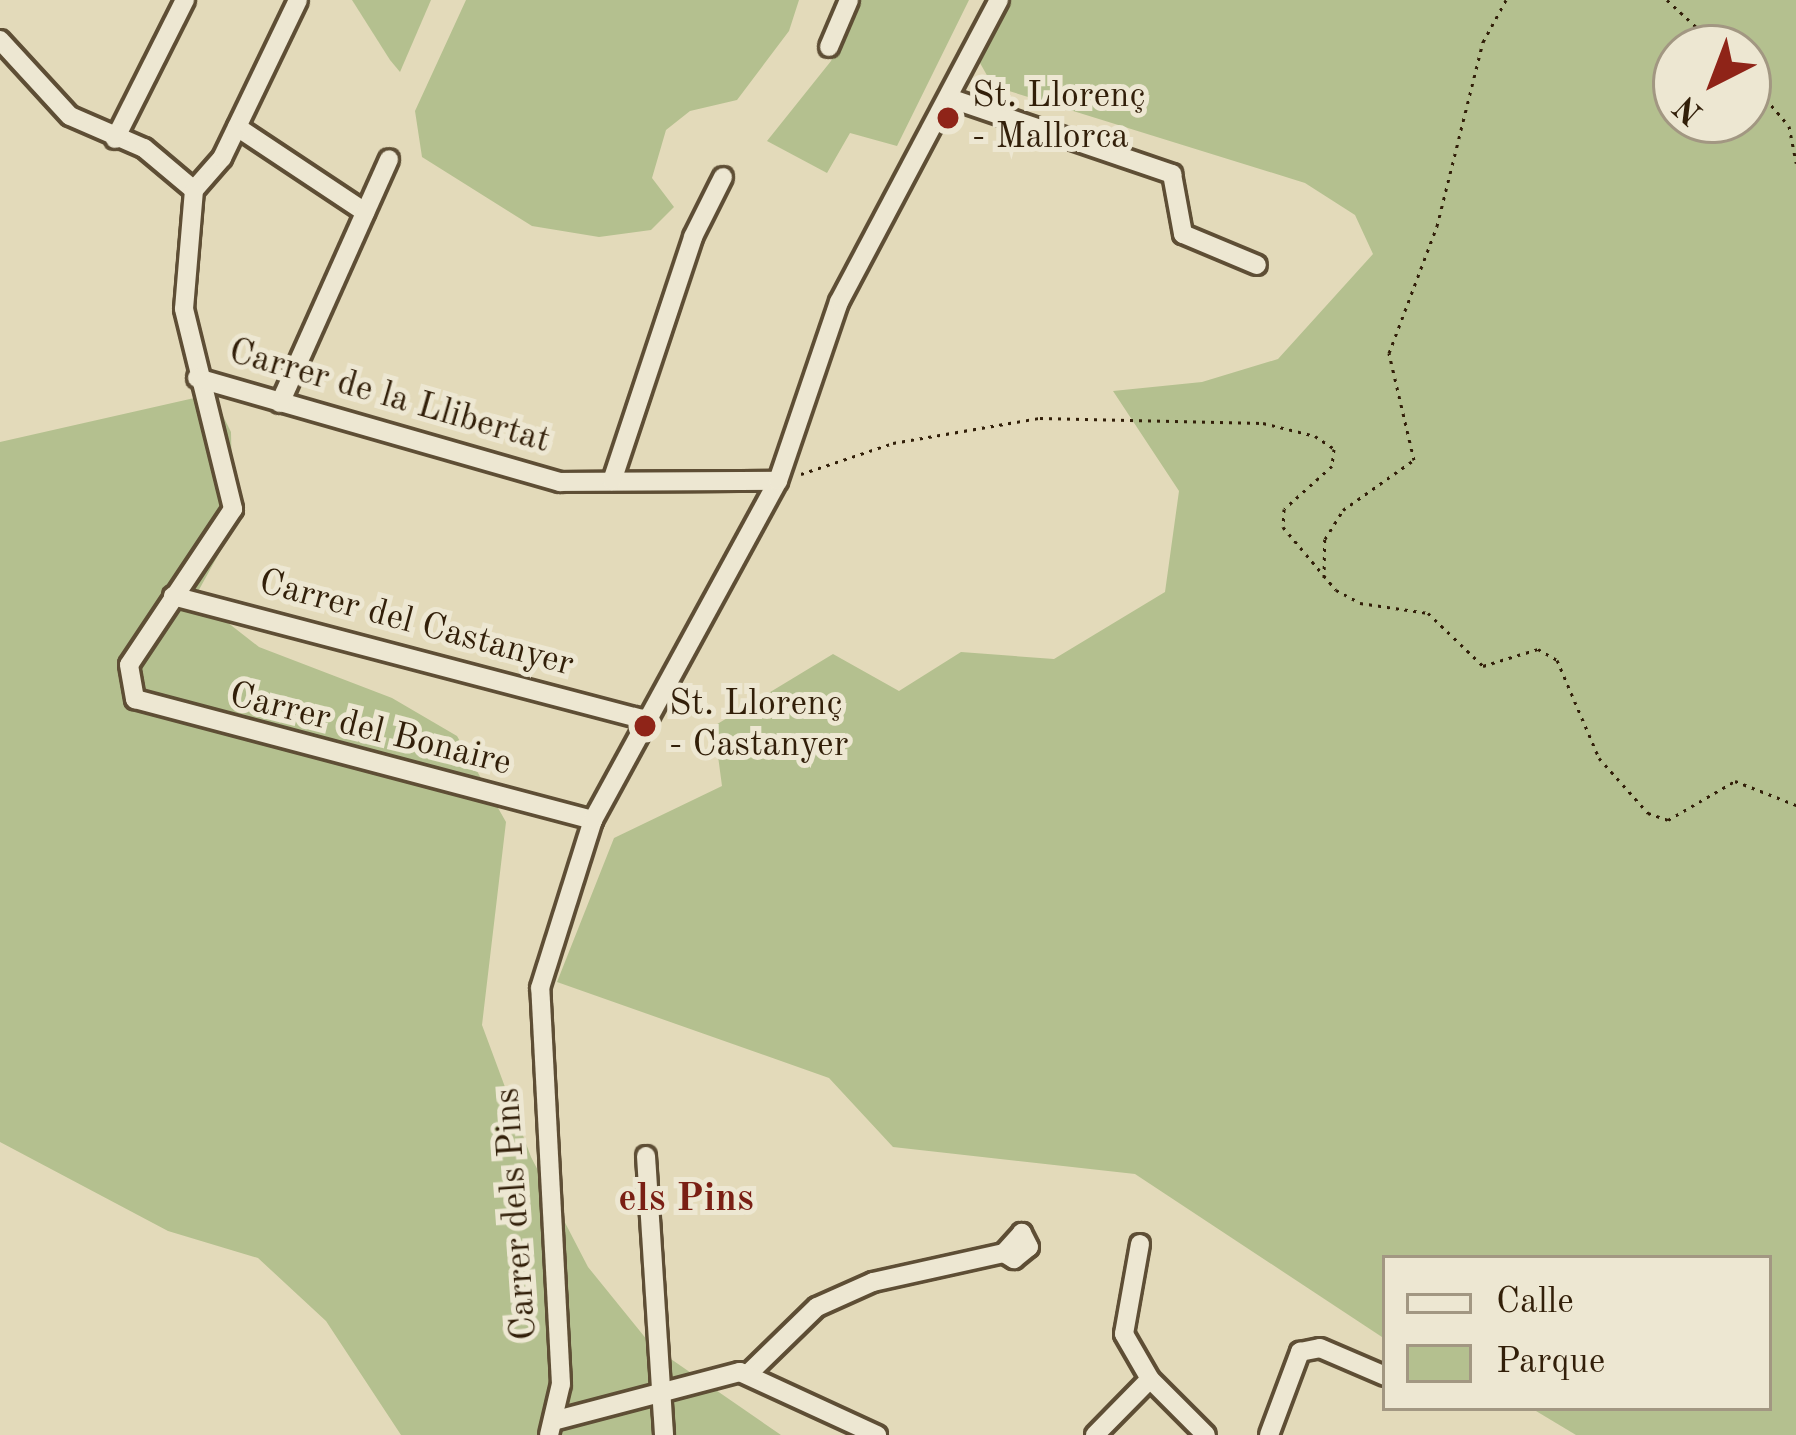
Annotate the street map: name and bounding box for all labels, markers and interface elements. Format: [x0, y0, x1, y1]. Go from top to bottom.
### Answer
north arrow [1652, 24, 1772, 144]
place label: St. Llorenç - Mallorca [972, 75, 1145, 160]
text: N [1669, 88, 1710, 130]
marker: St. Llorenç - Mallorca [935, 105, 961, 131]
street label: Carrer de la Llibertat [223, 331, 555, 465]
street label: Carrer del Castanyer [254, 562, 578, 688]
street label: Carrer del Bonaire [225, 675, 515, 787]
place label: St. Llorenç - Castanyer [669, 683, 848, 768]
marker: St. Llorenç - Castanyer [632, 713, 658, 739]
street label: Carrer dels Pins [488, 1086, 548, 1342]
district label: els Pins [618, 1177, 754, 1223]
legend [1382, 1255, 1772, 1411]
text: Calle [1496, 1285, 1574, 1321]
text: Parque [1496, 1345, 1605, 1381]

